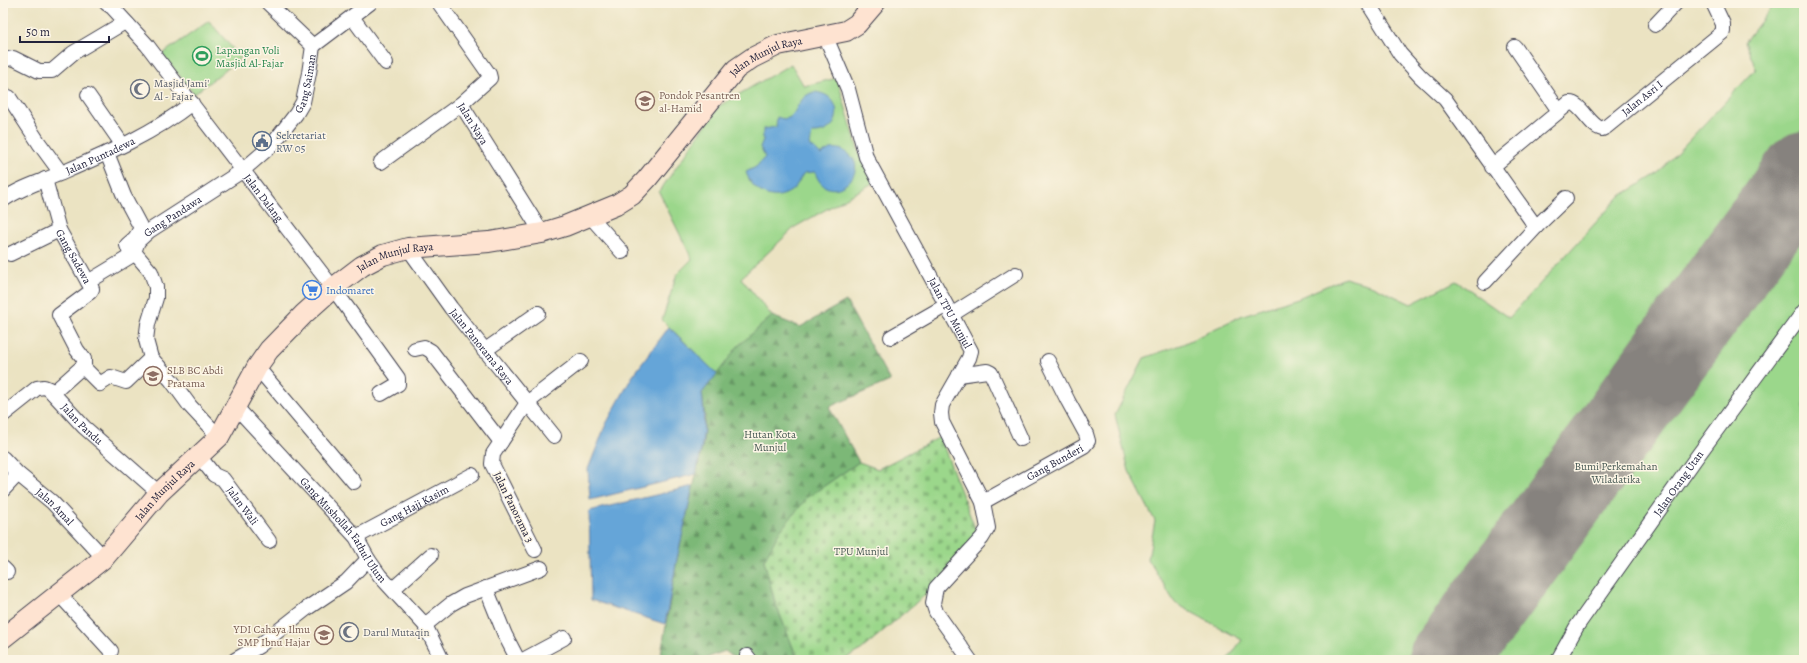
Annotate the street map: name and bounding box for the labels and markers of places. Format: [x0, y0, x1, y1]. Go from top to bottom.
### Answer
place label: Lapangan Voli Masjid Al-Fajar [216, 43, 284, 71]
sports icon: Lapangan Voli Masjid Al-Fajar [191, 45, 213, 67]
place label: Masjid Jami' Al - Fajar [153, 76, 209, 104]
mosque icon: Masjid Jami' Al - Fajar [129, 78, 151, 100]
place label: Pondok Pesantren al-Hamid [659, 88, 740, 116]
school or university icon: Pondok Pesantren al-Hamid [634, 90, 656, 112]
place label: Sekretariat RW 05 [276, 128, 326, 156]
public building icon: Sekretariat RW 05 [251, 130, 273, 152]
supermarket icon: Indomaret [301, 279, 323, 301]
place label: Indomaret [326, 283, 375, 298]
place label: SLB BC Abdi Pratama [167, 363, 223, 391]
school or university icon: SLB BC Abdi Pratama [142, 365, 164, 387]
mosque icon: Darul Mutaqin [338, 621, 360, 643]
place label: YDI Cahaya Ilmu SMP Ibnu Hajar [233, 622, 310, 650]
school or university icon: YDI Cahaya Ilmu SMP Ibnu Hajar [313, 624, 335, 646]
place label: Darul Mutaqin [363, 625, 430, 640]

